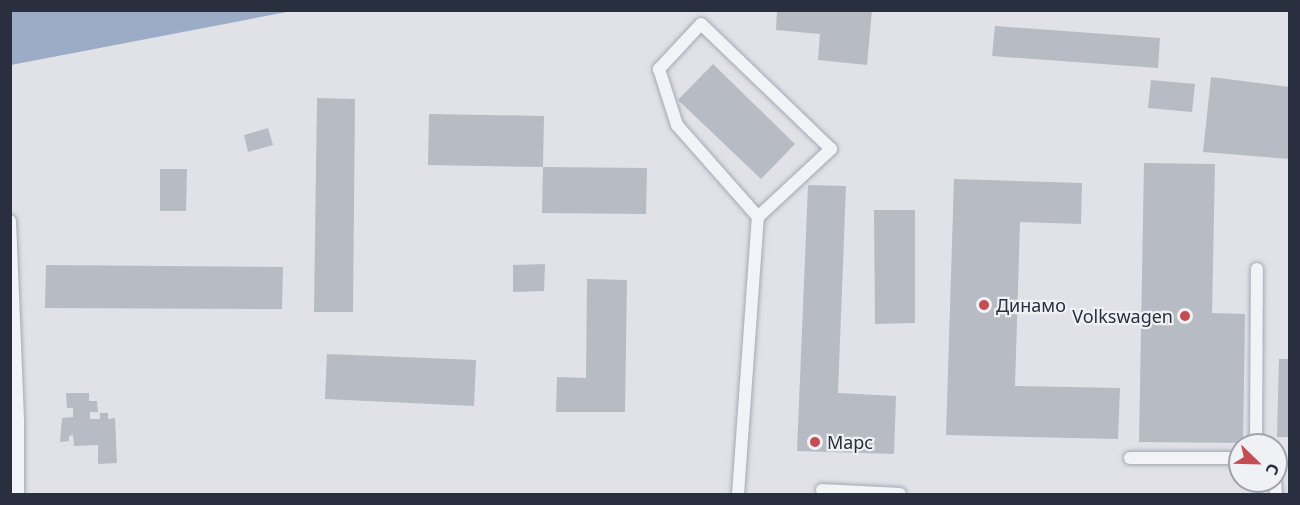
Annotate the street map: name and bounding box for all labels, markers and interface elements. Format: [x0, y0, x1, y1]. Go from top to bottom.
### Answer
place label: Динамо [996, 294, 1066, 316]
marker: Динамо [977, 298, 991, 312]
place label: Volkswagen [1072, 305, 1173, 327]
marker: Volkswagen [1178, 309, 1192, 323]
place label: Марс [827, 431, 873, 453]
north arrow [1228, 433, 1288, 493]
marker: Марс [808, 435, 822, 449]
text: С [1261, 460, 1285, 478]

